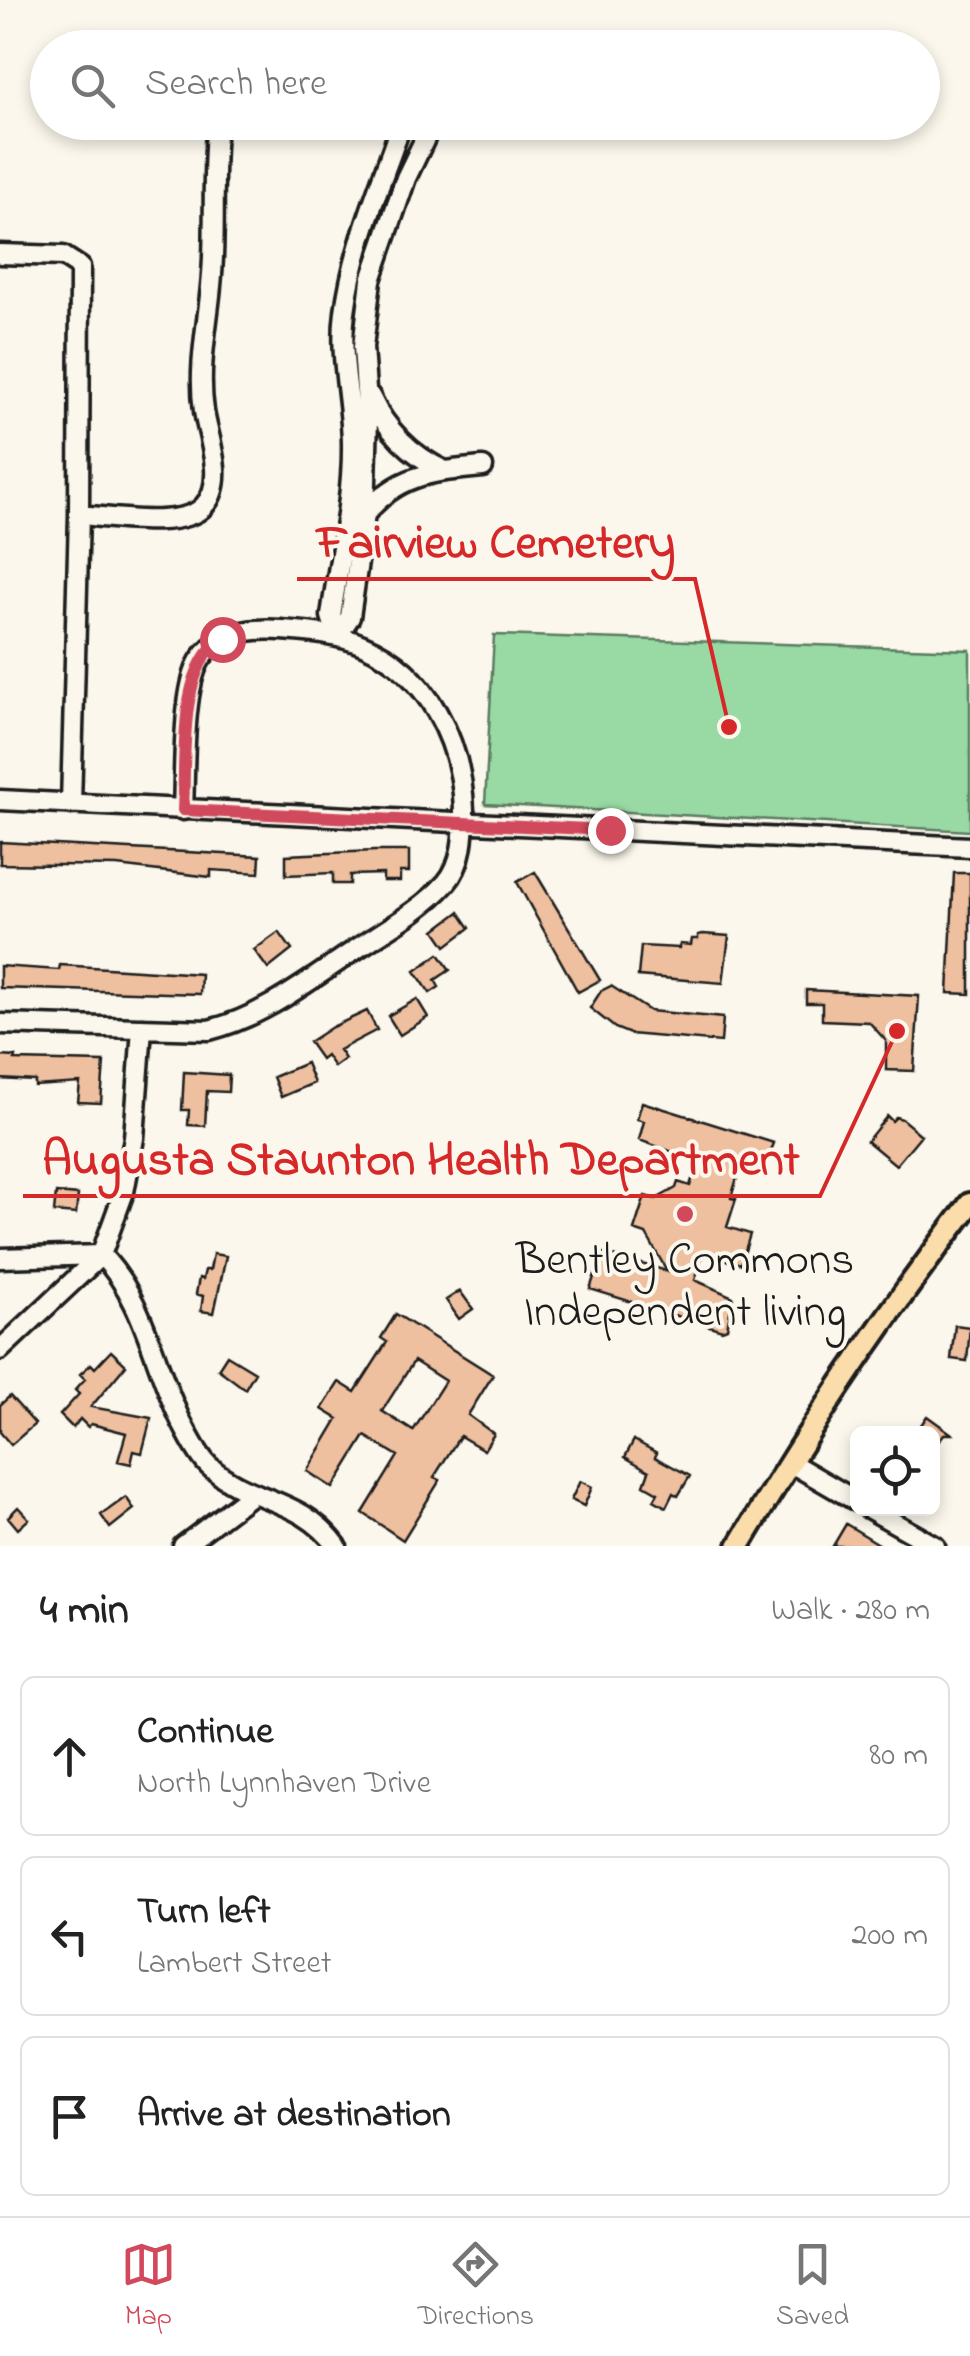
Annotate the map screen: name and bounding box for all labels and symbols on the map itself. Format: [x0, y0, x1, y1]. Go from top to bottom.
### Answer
callout: Fairview Cemetery [297, 501, 695, 579]
text: Fairview Cemetery [315, 510, 675, 580]
route start [200, 617, 246, 663]
route end [588, 808, 634, 854]
callout: Augusta Staunton Health Department [23, 1118, 820, 1196]
text: Augusta Staunton Health Department [42, 1127, 801, 1199]
marker: Bentley Commons Independent living [674, 1203, 696, 1225]
place label: Bentley Commons Independent living [515, 1229, 854, 1348]

